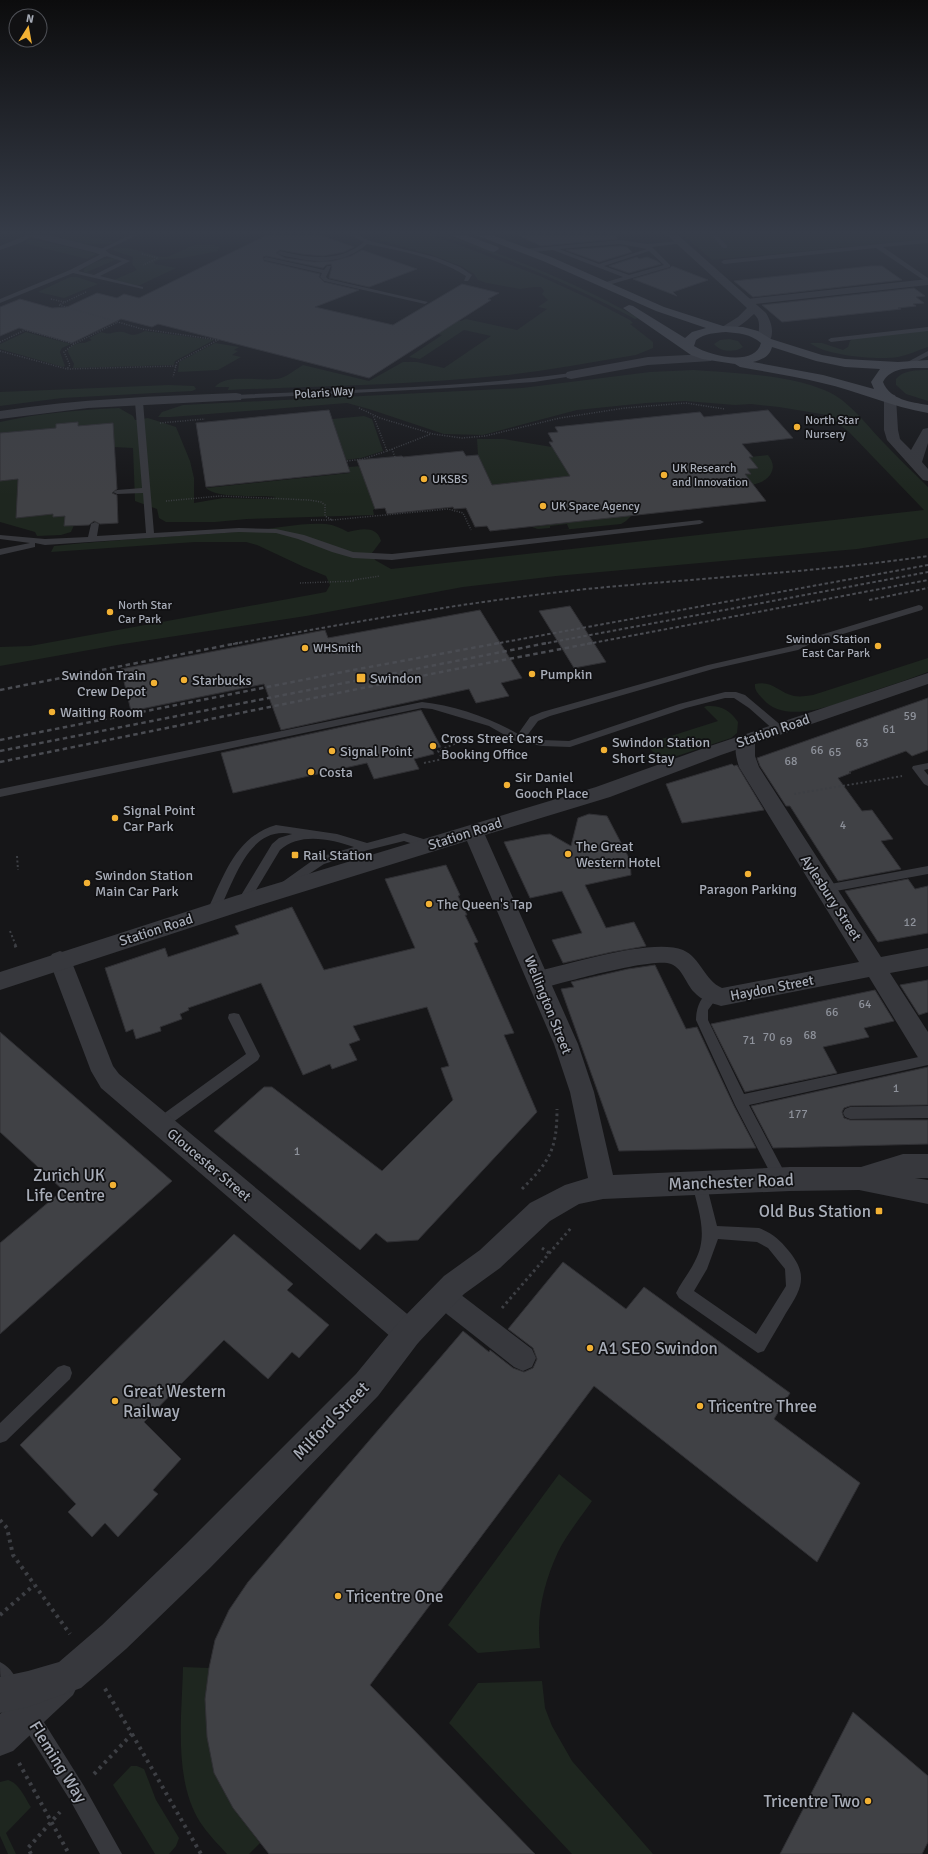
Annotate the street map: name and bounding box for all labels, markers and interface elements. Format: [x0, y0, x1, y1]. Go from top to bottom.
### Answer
north arrow [8, 8, 48, 48]
text: N [25, 12, 35, 26]
street label: Polaris Way [294, 383, 355, 403]
place label: North Star Nursery [805, 413, 859, 442]
marker: North Star Nursery [792, 422, 802, 432]
place label: UK Research and Innovation [672, 461, 748, 490]
marker: UK Research and Innovation [659, 470, 669, 480]
place label: UKSBS [432, 472, 468, 487]
marker: UKSBS [419, 474, 429, 484]
place label: UK Space Agency [551, 499, 640, 514]
marker: UK Space Agency [538, 501, 548, 511]
place label: North Star Car Park [118, 598, 172, 627]
marker: North Star Car Park [105, 607, 115, 617]
place label: Swindon Station East Car Park [786, 632, 870, 661]
place label: WHSmith [313, 641, 361, 656]
marker: Swindon Station East Car Park [873, 641, 883, 651]
marker: WHSmith [300, 643, 310, 653]
place label: Pumpkin [540, 666, 592, 683]
place label: Swindon Train Crew Depot [62, 667, 146, 700]
marker: Pumpkin [527, 669, 537, 679]
place label: Swindon [370, 670, 422, 687]
place label: Starbucks [192, 672, 252, 689]
marker: Swindon [355, 672, 367, 684]
marker: Starbucks [179, 675, 189, 685]
marker: Swindon Train Crew Depot [149, 678, 159, 688]
place label: Waiting Room [60, 704, 143, 721]
marker: Waiting Room [47, 707, 57, 717]
house number: 59 [904, 709, 916, 724]
street label: Station Road [734, 711, 812, 751]
house number: 61 [883, 722, 895, 737]
place label: Cross Street Cars Booking Office [441, 730, 543, 763]
place label: Swindon Station Short Stay [612, 734, 710, 767]
house number: 63 [856, 736, 868, 751]
marker: Cross Street Cars Booking Office [428, 741, 438, 751]
place label: Signal Point [340, 743, 412, 760]
house number: 66 [811, 743, 823, 758]
marker: Swindon Station Short Stay [599, 745, 609, 755]
house number: 65 [829, 745, 841, 760]
marker: Signal Point [327, 746, 337, 756]
house number: 68 [785, 754, 797, 769]
place label: Costa [319, 764, 353, 781]
marker: Costa [306, 767, 316, 777]
place label: Sir Daniel Gooch Place [515, 769, 589, 802]
marker: Sir Daniel Gooch Place [502, 780, 512, 790]
place label: Signal Point Car Park [123, 802, 195, 835]
marker: Signal Point Car Park [110, 813, 120, 823]
street label: Station Road [426, 814, 504, 854]
house number: 4 [840, 818, 847, 833]
place label: The Great Western Hotel [576, 838, 661, 871]
place label: Rail Station [303, 847, 373, 864]
marker: The Great Western Hotel [563, 849, 573, 859]
marker: Rail Station [290, 850, 300, 860]
street label: Aylesbury Street [797, 852, 865, 944]
place label: Swindon Station Main Car Park [95, 867, 193, 900]
marker: Paragon Parking [743, 869, 753, 879]
marker: Swindon Station Main Car Park [82, 878, 92, 888]
place label: Paragon Parking [699, 881, 797, 898]
place label: The Queen's Tap [437, 896, 532, 913]
marker: The Queen's Tap [424, 899, 434, 909]
street label: Station Road [117, 910, 195, 950]
house number: 12 [904, 915, 916, 930]
street label: Wellington Street [521, 953, 575, 1057]
street label: Haydon Street [729, 972, 815, 1004]
house number: 64 [859, 997, 872, 1012]
house number: 66 [826, 1005, 838, 1020]
house number: 68 [804, 1028, 816, 1043]
house number: 70 [763, 1030, 775, 1045]
house number: 71 [743, 1033, 755, 1048]
house number: 69 [780, 1034, 792, 1049]
house number: 1 [893, 1081, 899, 1096]
house number: 177 [788, 1107, 808, 1122]
street label: Gloucester Street [164, 1125, 254, 1205]
house number: 1 [294, 1144, 300, 1159]
place label: Zurich UK Life Centre [26, 1165, 105, 1206]
street label: Manchester Road [668, 1169, 794, 1195]
marker: Zurich UK Life Centre [108, 1180, 118, 1190]
place label: Old Bus Station [759, 1201, 871, 1222]
marker: Old Bus Station [874, 1206, 884, 1216]
place label: A1 SEO Swindon [598, 1338, 718, 1359]
marker: A1 SEO Swindon [585, 1343, 595, 1353]
street label: Milford Street [288, 1377, 374, 1465]
place label: Great Western Railway [123, 1381, 226, 1422]
marker: Great Western Railway [110, 1396, 120, 1406]
place label: Tricentre Three [708, 1396, 817, 1417]
marker: Tricentre Three [695, 1401, 705, 1411]
place label: Tricentre One [346, 1586, 444, 1607]
marker: Tricentre One [333, 1591, 343, 1601]
street label: Fleming Way [25, 1717, 91, 1807]
place label: Tricentre Two [763, 1791, 860, 1812]
marker: Tricentre Two [863, 1796, 873, 1806]

